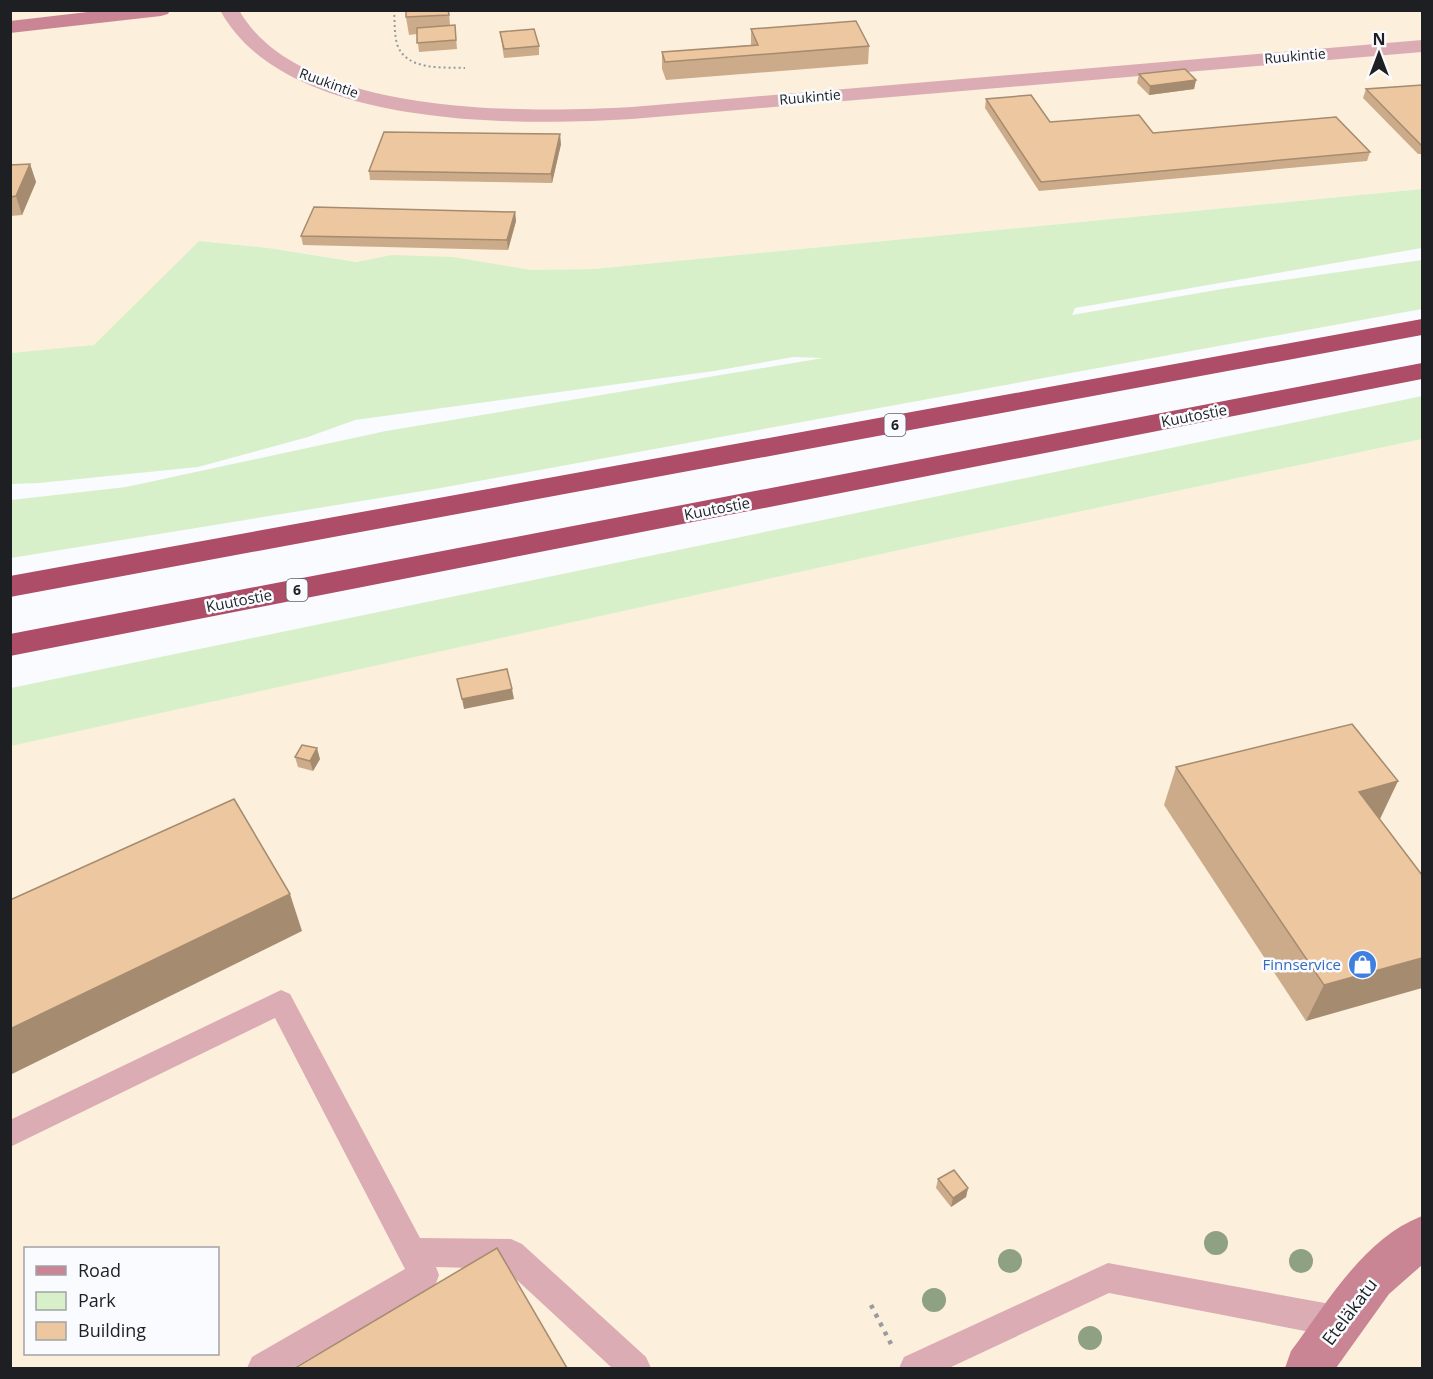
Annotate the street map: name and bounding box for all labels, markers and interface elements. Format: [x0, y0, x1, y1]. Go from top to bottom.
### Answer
north arrow [1349, 24, 1409, 84]
text: N [1372, 28, 1386, 50]
street label: Ruukintie [1263, 43, 1327, 68]
street label: Ruukintie [297, 63, 362, 102]
street label: Ruukintie [778, 84, 842, 109]
street label: Kuutostie [1159, 399, 1228, 431]
road number: 6 [884, 414, 906, 436]
street label: Kuutostie [682, 492, 751, 524]
road number: 6 [286, 579, 308, 601]
street label: Kuutostie [204, 584, 273, 616]
shop icon: Finnservice [1346, 949, 1378, 981]
place label: Finnservice [1262, 954, 1341, 974]
legend [24, 1247, 219, 1355]
text: Road [78, 1258, 121, 1282]
street label: Eteläkatu [1316, 1273, 1382, 1350]
text: Park [78, 1288, 116, 1312]
text: Building [78, 1318, 146, 1342]

